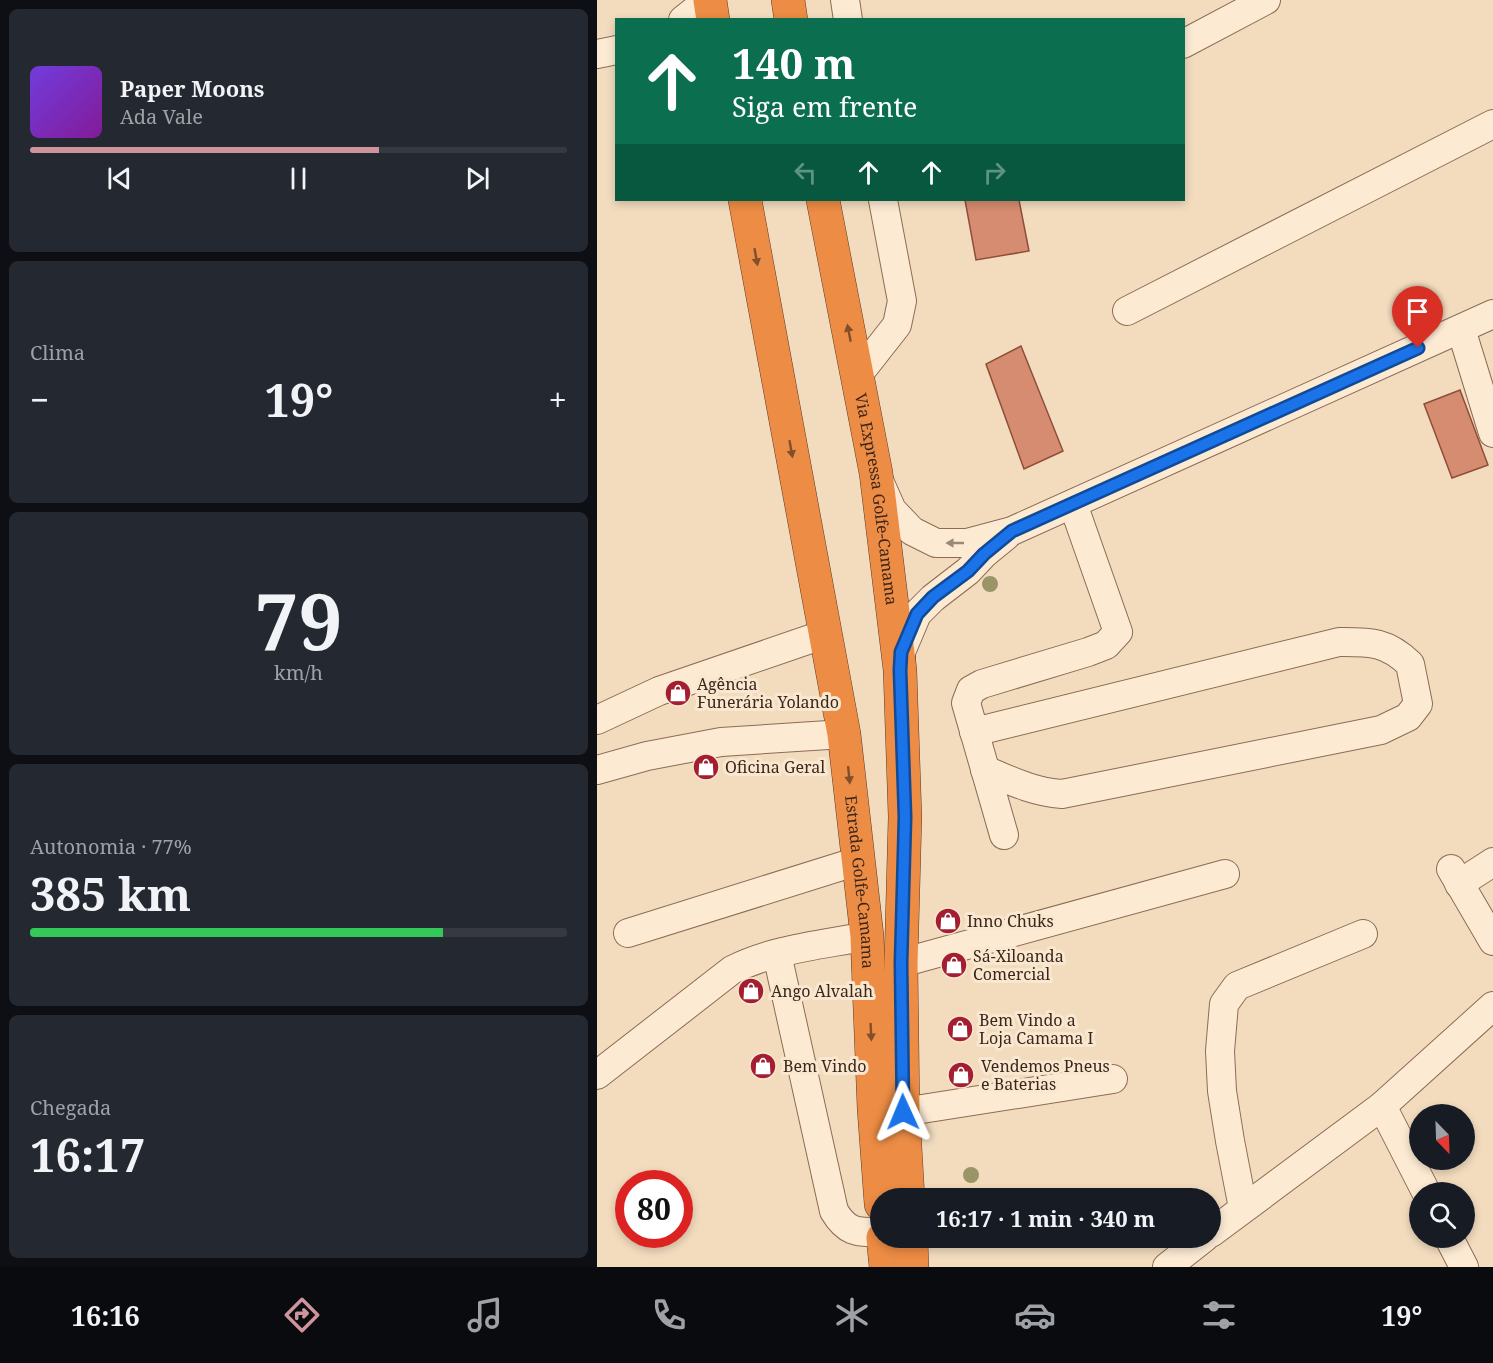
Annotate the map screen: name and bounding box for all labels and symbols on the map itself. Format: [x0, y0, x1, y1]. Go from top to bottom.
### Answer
one-way arrow [752, 248, 761, 267]
pin [1392, 286, 1443, 348]
one-way arrow [844, 323, 853, 342]
street label: Via Expressa Golfe-Camama [850, 391, 903, 606]
one-way arrow [787, 439, 796, 458]
one-way arrow [946, 538, 965, 548]
place label: Agência Funerária Yolando [697, 673, 839, 713]
shop icon: Agência Funerária Yolando [663, 678, 693, 708]
shop icon: Oficina Geral [691, 752, 721, 782]
place label: Oficina Geral [725, 756, 825, 778]
one-way arrow [844, 765, 854, 784]
street label: Estrada Golfe-Camama [840, 794, 879, 969]
shop icon: Inno Chuks [933, 906, 963, 936]
place label: Inno Chuks [967, 910, 1054, 932]
place label: Sá-Xiloanda Comercial [973, 945, 1064, 985]
shop icon: Sá-Xiloanda Comercial [939, 950, 969, 980]
shop icon: Ango Alvalah [736, 976, 766, 1006]
place label: Ango Alvalah [771, 980, 873, 1002]
place label: Bem Vindo a Loja Camama I [979, 1009, 1093, 1049]
shop icon: Bem Vindo a Loja Camama I [945, 1014, 975, 1044]
one-way arrow [867, 1022, 876, 1041]
shop icon: Bem Vindo [748, 1051, 778, 1081]
place label: Bem Vindo [783, 1055, 867, 1077]
place label: Vendemos Pneus e Baterias [981, 1055, 1110, 1095]
shop icon: Vendemos Pneus e Baterias [946, 1060, 976, 1090]
position arrow [871, 1080, 935, 1144]
north arrow [1409, 1104, 1475, 1170]
speed limit sign: 80 [615, 1170, 693, 1248]

